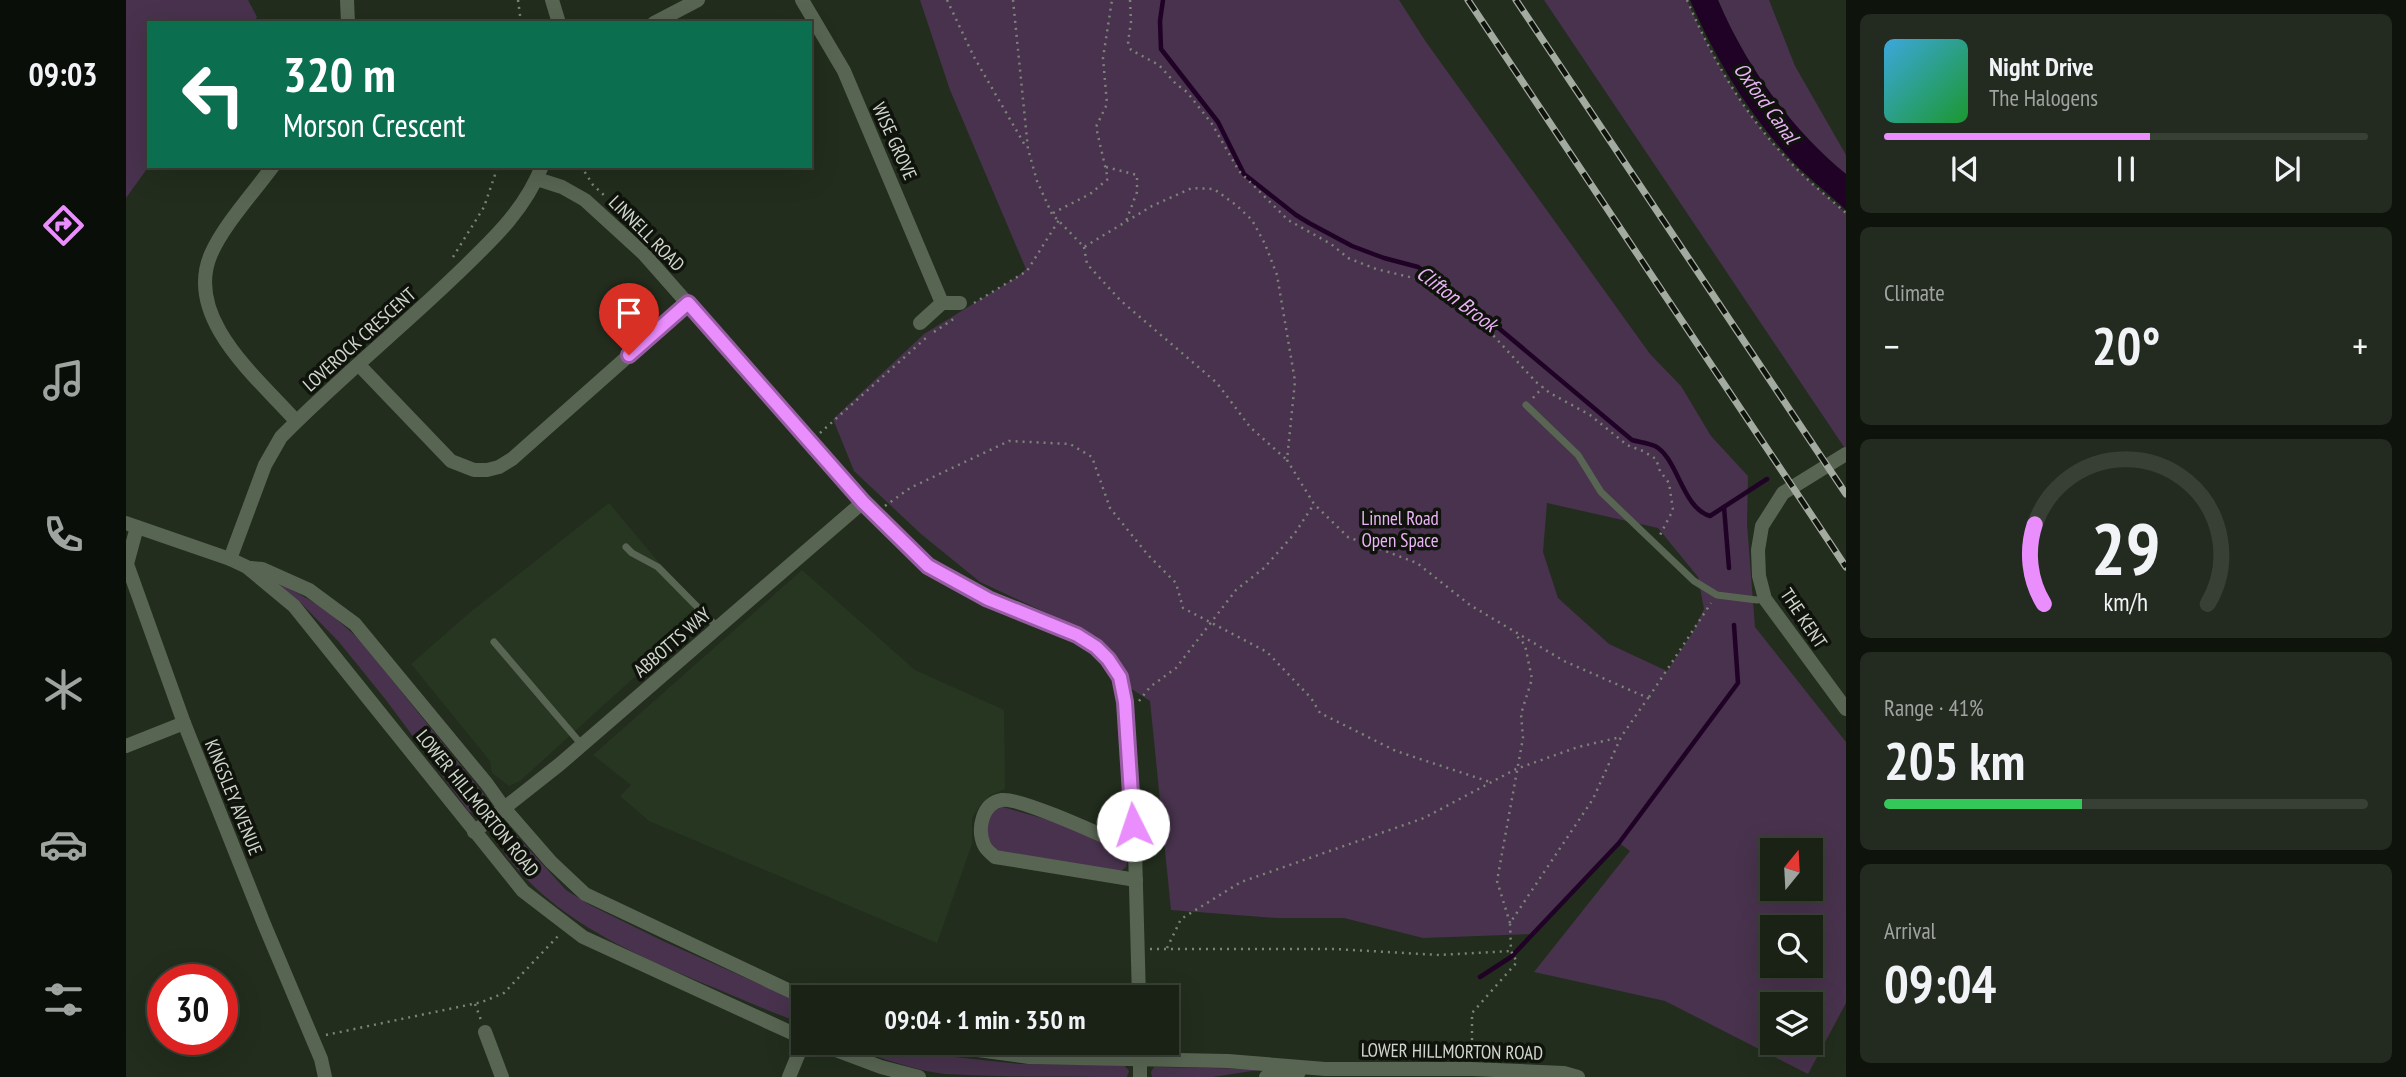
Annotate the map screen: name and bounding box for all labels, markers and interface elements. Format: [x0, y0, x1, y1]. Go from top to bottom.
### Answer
text: 320 m [283, 42, 396, 106]
icon: left [168, 49, 259, 140]
text: Night Drive [1989, 50, 2094, 83]
text: 09:03 [28, 53, 98, 95]
water label: Oxford Canal [1728, 57, 1806, 150]
text: The Halogens [1989, 83, 2098, 112]
street label: WISE GROVE [867, 98, 923, 184]
text: Morson Crescent [283, 104, 465, 146]
icon: previous [1946, 150, 1984, 188]
icon: pause [2107, 150, 2145, 188]
icon: next [2268, 150, 2306, 188]
street label: LINNELL ROAD [604, 190, 690, 276]
icon: directions [39, 201, 88, 250]
water label: Clifton Brook [1411, 259, 1505, 340]
text: Climate [1884, 278, 1945, 307]
street label: LOVEROCK CRESCENT [297, 282, 421, 396]
pin [599, 283, 659, 355]
icon: arrive [610, 294, 648, 332]
text: 20° [2092, 312, 2160, 379]
text: − [1884, 321, 1900, 370]
text: + [2352, 321, 2368, 370]
icon: music [39, 356, 88, 405]
text: 29 [2091, 501, 2161, 595]
park label: Linnel Road Open Space [1361, 506, 1439, 552]
icon: phone [39, 510, 88, 559]
street label: THE KENT [1775, 583, 1833, 653]
text: km/h [2104, 586, 2148, 618]
street label: ABBOTTS WAY [628, 602, 716, 682]
icon: climate [39, 665, 88, 714]
text: Range · 41% [1884, 693, 1984, 722]
street label: LOWER HILLMORTON ROAD [411, 725, 545, 881]
text: 205 km [1884, 727, 2025, 794]
street label: KINGSLEY AVENUE [200, 736, 268, 858]
position arrow [1096, 788, 1170, 862]
icon: car [39, 820, 88, 869]
north arrow [1760, 838, 1824, 901]
map controls [1760, 838, 1823, 1055]
button: search [1760, 915, 1823, 978]
text: Arrival [1884, 916, 1936, 945]
text: 09:04 [1884, 950, 1996, 1017]
speed limit sign: 30 [147, 964, 238, 1055]
icon: filters [39, 975, 88, 1024]
button: layers [1760, 992, 1823, 1055]
text: 09:04 · 1 min · 350 m [885, 1003, 1085, 1036]
street label: LOWER HILLMORTON ROAD [1361, 1037, 1543, 1065]

